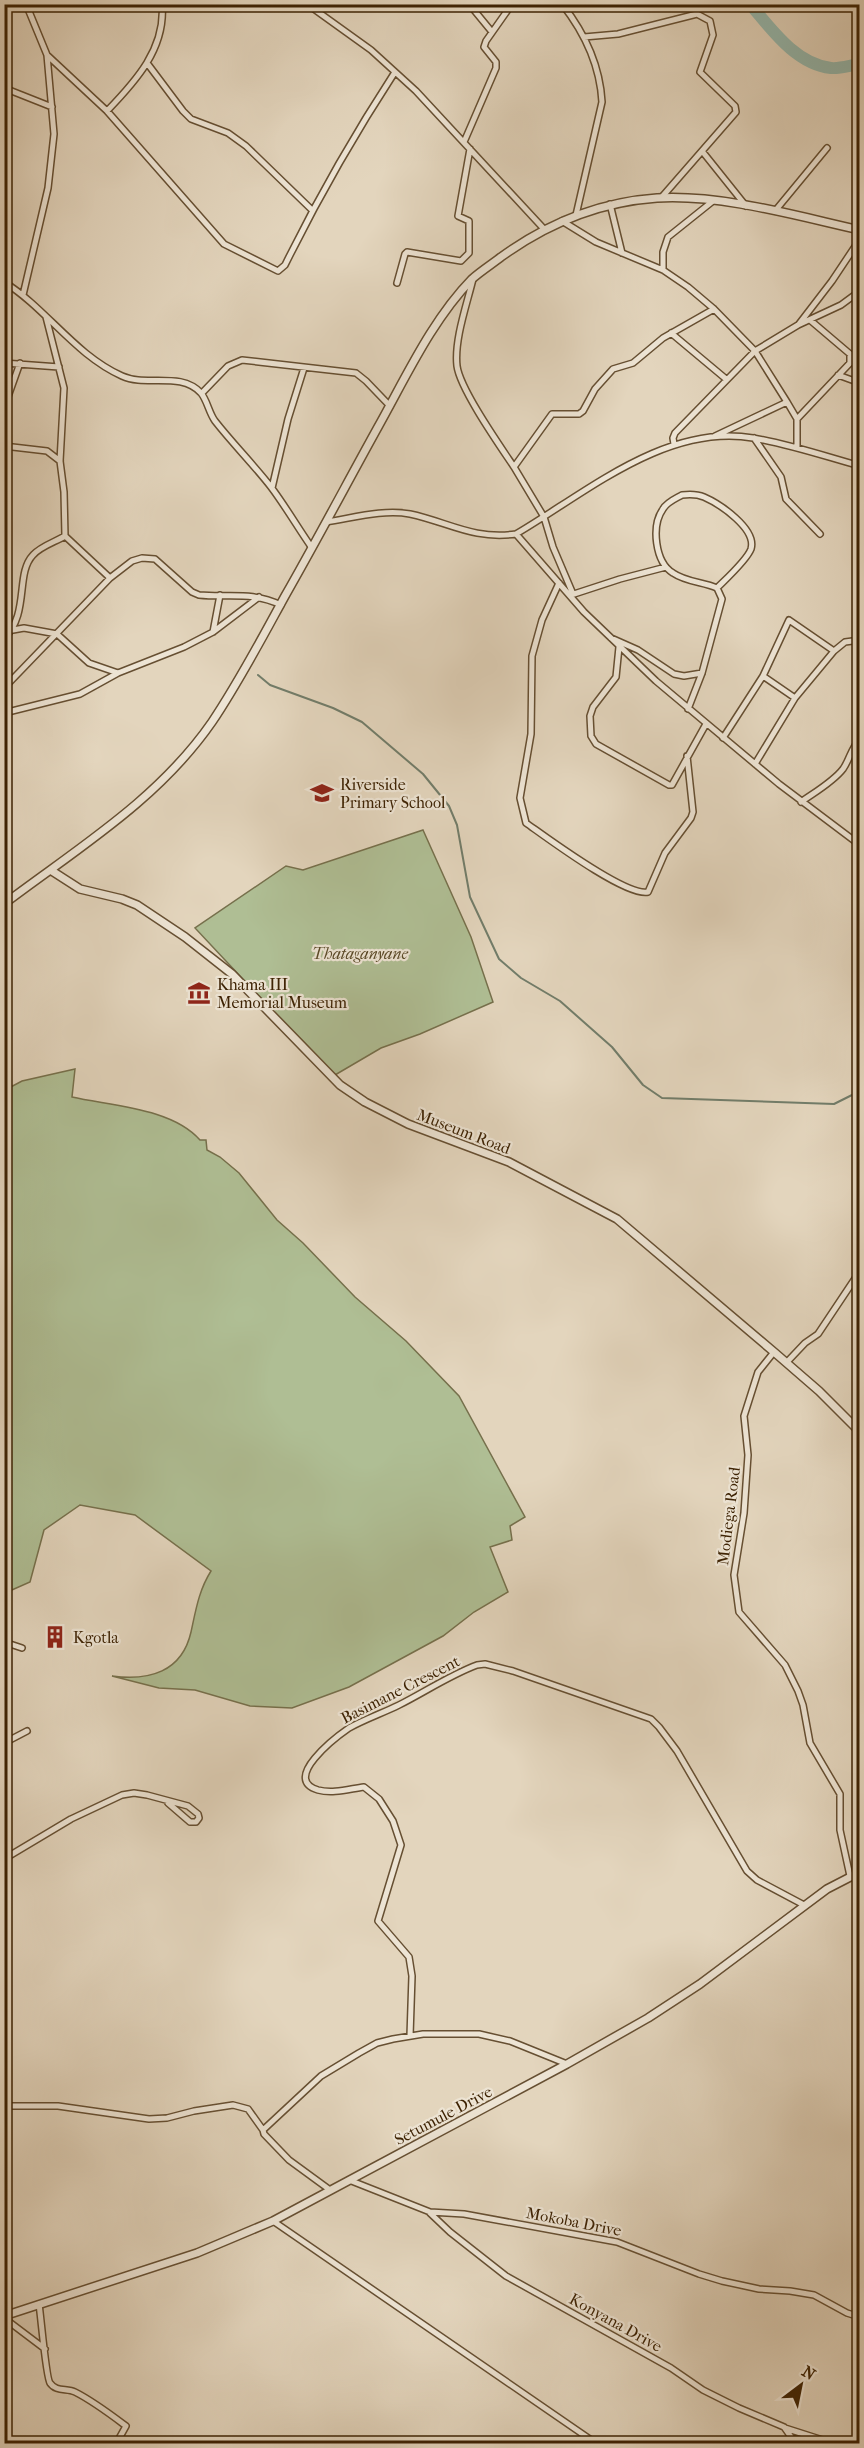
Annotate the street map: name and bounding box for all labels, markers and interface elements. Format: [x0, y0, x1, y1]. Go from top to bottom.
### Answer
place label: Riverside Primary School [340, 775, 446, 812]
school or university icon: Riverside Primary School [309, 780, 335, 806]
park label: Thataganyane [312, 944, 408, 963]
place label: Khama III Memorial Museum [217, 975, 348, 1012]
museum icon: Khama III Memorial Museum [186, 980, 212, 1006]
street label: Museum Road [414, 1105, 514, 1158]
street label: Modiega Road [713, 1466, 744, 1566]
building icon: Kgotla [42, 1624, 68, 1650]
place label: Kgotla [73, 1628, 119, 1647]
street label: Basimane Crescent [338, 1651, 463, 1728]
street label: Setumule Drive [391, 2082, 495, 2149]
street label: Mokoba Drive [525, 2203, 623, 2240]
street label: Konyana Drive [566, 2289, 666, 2356]
north arrow [771, 2355, 831, 2415]
text: N [799, 2361, 820, 2384]

